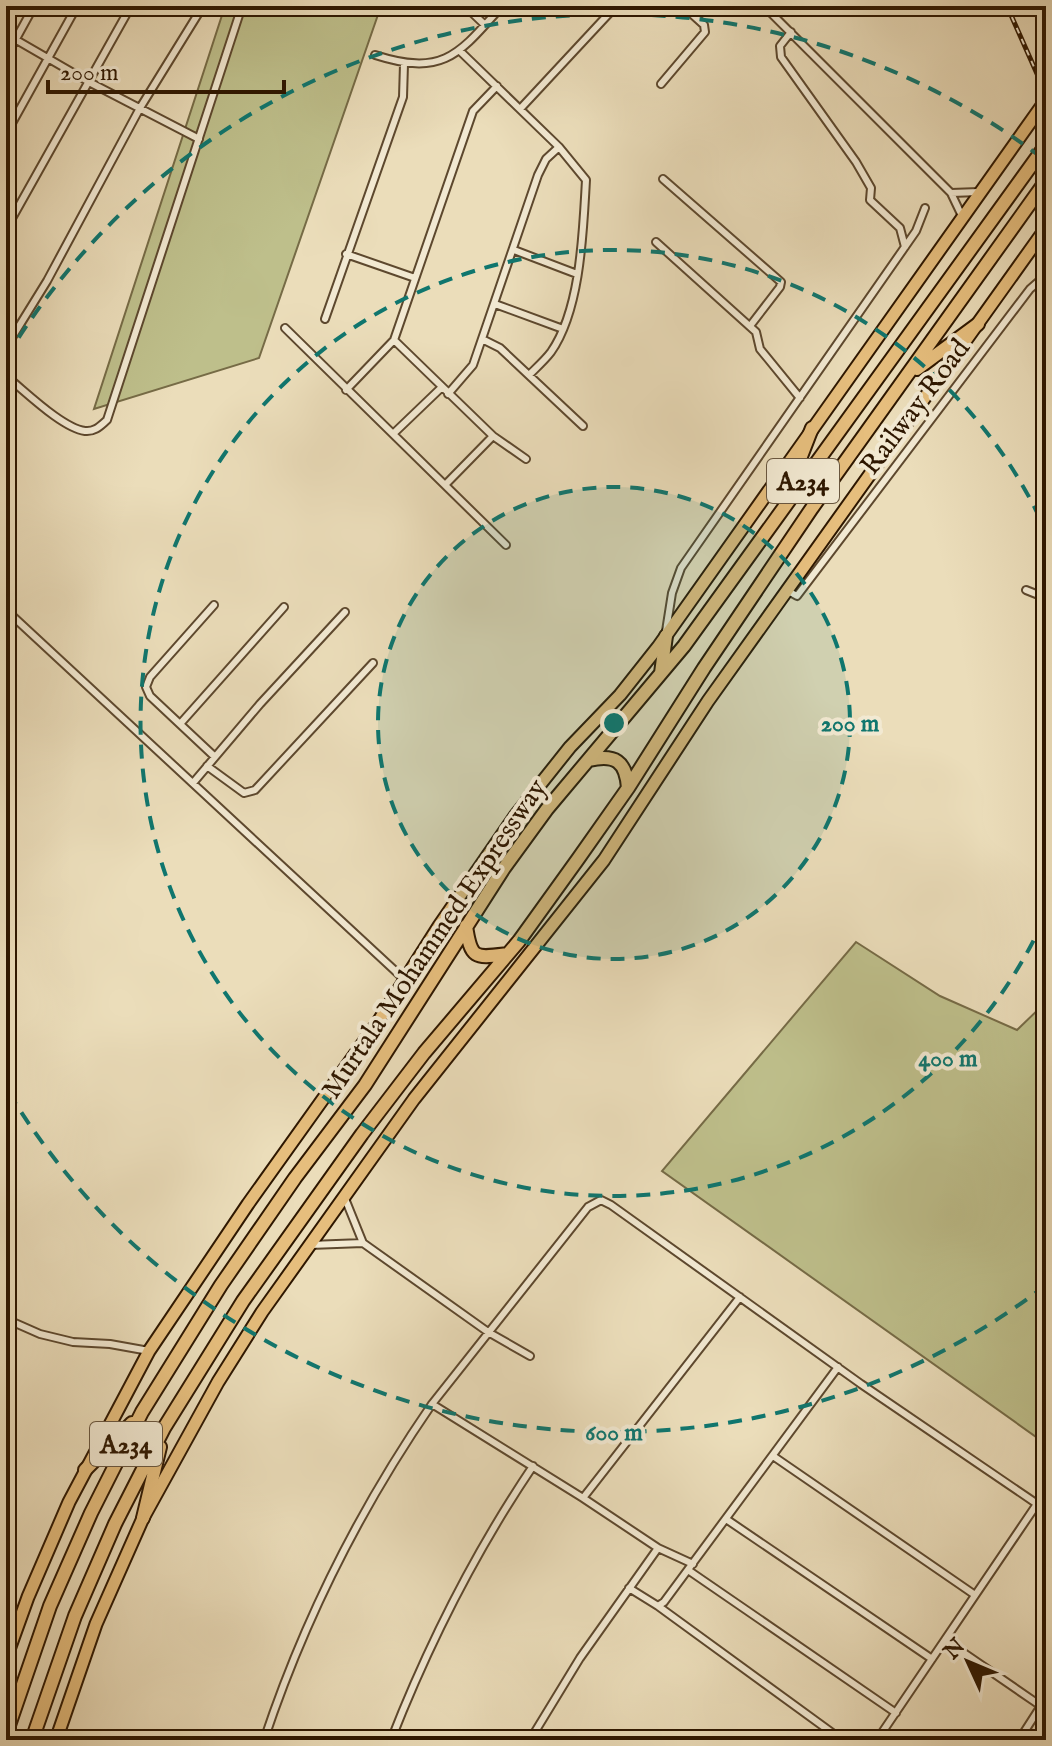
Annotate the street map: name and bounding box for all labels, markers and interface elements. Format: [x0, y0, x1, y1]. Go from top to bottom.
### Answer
scale bar [48, 44, 284, 94]
text: 200 m [60, 58, 119, 89]
street label: Railway Road [853, 333, 979, 482]
road number: A234 [767, 459, 839, 503]
centre of rings [600, 709, 628, 737]
text: 200 m [821, 709, 880, 740]
street label: Murtala Mohammed Expressway [315, 773, 555, 1106]
text: 400 m [918, 1044, 978, 1075]
text: 600 m [585, 1418, 643, 1449]
road number: A234 [90, 1422, 162, 1466]
north arrow [928, 1622, 1008, 1702]
text: N [938, 1633, 972, 1667]

